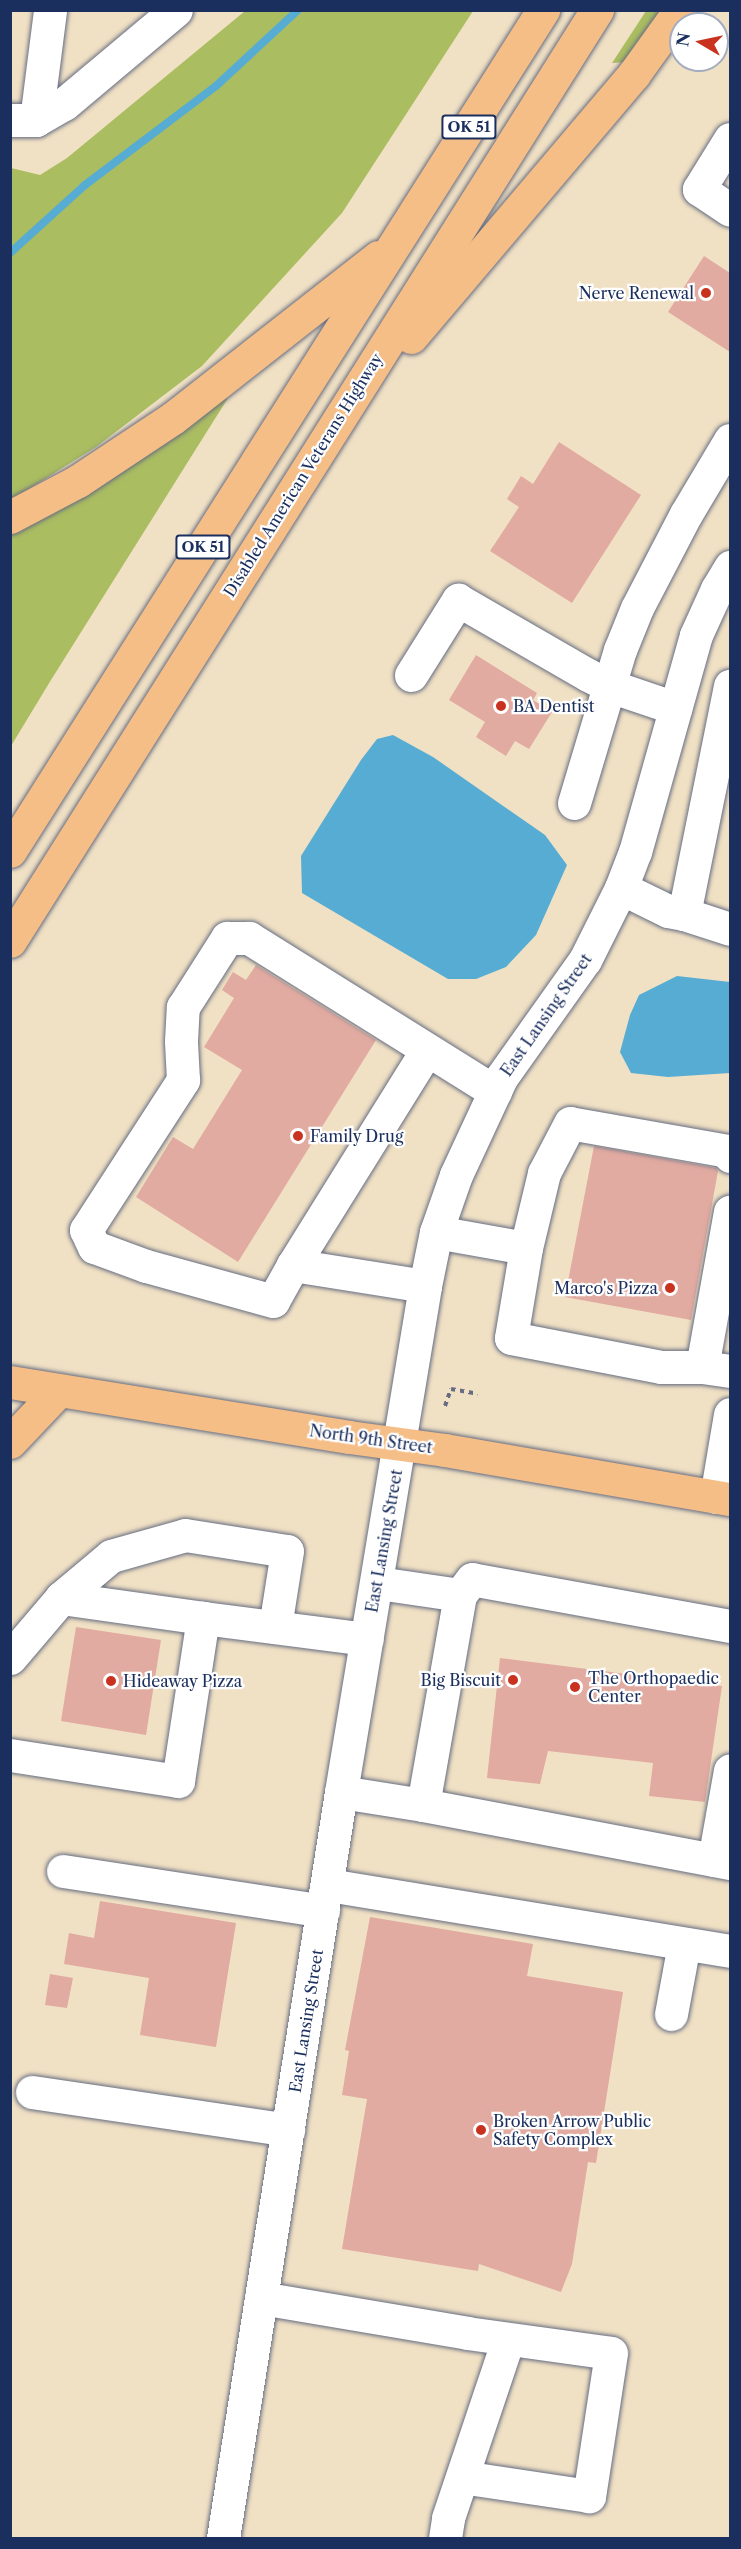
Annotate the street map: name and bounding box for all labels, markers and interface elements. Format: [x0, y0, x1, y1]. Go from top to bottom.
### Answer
north arrow [669, 12, 729, 72]
text: N [672, 31, 694, 48]
road number: OK 51 [440, 115, 498, 139]
place label: Nerve Renewal [579, 283, 694, 303]
marker: Nerve Renewal [699, 286, 713, 300]
street label: Disabled American Veterans Highway [219, 349, 387, 601]
road number: OK 51 [174, 535, 232, 559]
place label: BA Dentist [513, 696, 595, 716]
marker: BA Dentist [494, 699, 508, 713]
street label: East Lansing Street [497, 950, 595, 1080]
place label: Family Drug [310, 1126, 404, 1146]
marker: Family Drug [291, 1129, 305, 1143]
place label: Marco's Pizza [554, 1278, 658, 1298]
marker: Marco's Pizza [663, 1281, 677, 1295]
street label: North 9th Street [308, 1421, 434, 1457]
street label: East Lansing Street [362, 1468, 406, 1614]
place label: The Orthopaedic Center [588, 1668, 719, 1706]
place label: Big Biscuit [421, 1670, 501, 1690]
place label: Hideaway Pizza [123, 1671, 243, 1691]
marker: Big Biscuit [506, 1673, 520, 1687]
marker: Hideaway Pizza [104, 1674, 118, 1688]
marker: The Orthopaedic Center [566, 1678, 584, 1696]
street label: East Lansing Street [285, 1948, 327, 2094]
place label: Broken Arrow Public Safety Complex [493, 2111, 652, 2149]
marker: Broken Arrow Public Safety Complex [474, 2123, 488, 2137]

